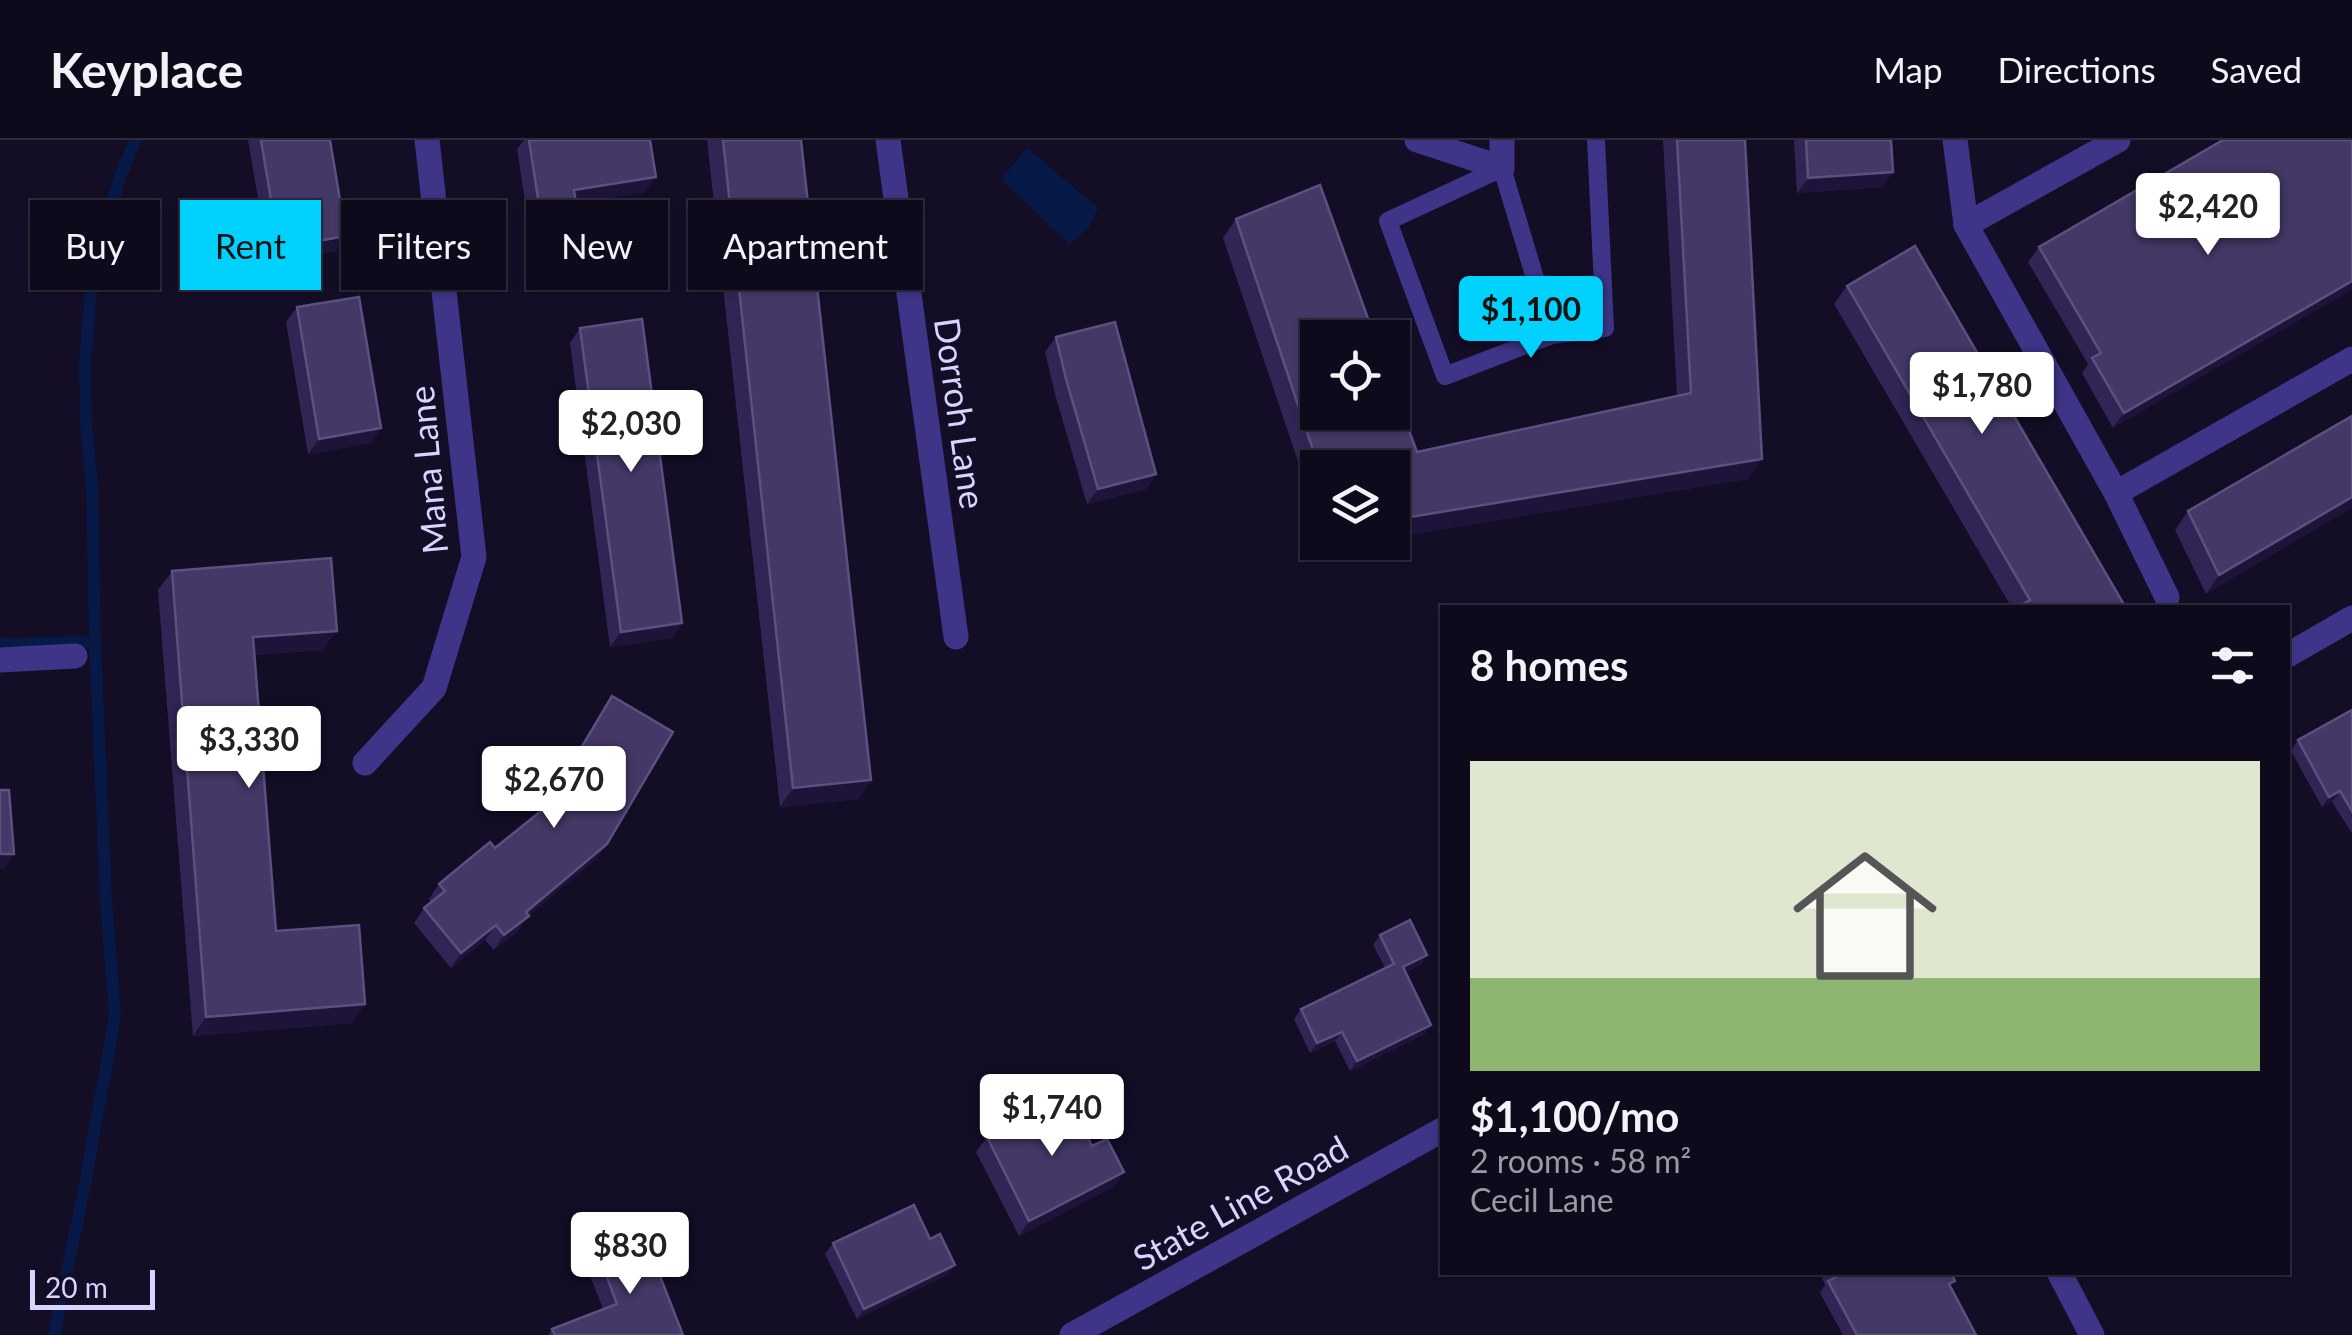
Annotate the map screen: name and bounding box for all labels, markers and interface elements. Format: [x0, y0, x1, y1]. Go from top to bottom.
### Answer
text: Keyplace [50, 41, 243, 98]
text: Map [1874, 48, 1943, 90]
text: Directions [1998, 48, 2156, 90]
text: Saved [2211, 48, 2302, 90]
pin: $2,420 [2127, 173, 2289, 258]
text: $2,420 [2158, 186, 2258, 225]
chip: Buy [30, 200, 160, 290]
chip: Rent [180, 200, 321, 290]
chip: Filters [341, 200, 506, 290]
chip: New [526, 200, 668, 290]
chip: Apartment [688, 200, 923, 290]
pin: $1,100 [1450, 276, 1612, 361]
text: $1,100 [1481, 289, 1581, 328]
street label: Dorroh Lane [927, 315, 995, 511]
map controls [1300, 320, 1410, 560]
button: locate [1300, 320, 1410, 430]
pin: $1,780 [1901, 352, 2063, 437]
text: $1,780 [1932, 365, 2032, 404]
street label: Mana Lane [399, 384, 455, 556]
pin: $2,030 [550, 390, 712, 475]
text: $2,030 [581, 403, 681, 442]
button: layers [1300, 450, 1410, 560]
icon: filters [2205, 638, 2260, 693]
text: 8 homes [1470, 640, 1628, 690]
pin: $3,330 [168, 706, 330, 791]
text: $3,330 [199, 719, 299, 758]
pin: $2,670 [473, 746, 635, 831]
text: $2,670 [504, 759, 604, 798]
icon: home [1775, 826, 1955, 1006]
pin: $1,740 [971, 1074, 1133, 1159]
text: $1,740 [1002, 1087, 1102, 1126]
text: $1,100/mo [1470, 1091, 1679, 1141]
street label: State Line Road [1125, 1126, 1355, 1278]
text: 2 rooms · 58 m² [1470, 1141, 1691, 1180]
text: Cecil Lane [1470, 1180, 1614, 1219]
pin: $830 [571, 1212, 689, 1297]
text: $830 [593, 1225, 667, 1264]
scale bar [30, 1265, 155, 1310]
text: 20 m [45, 1270, 108, 1304]

